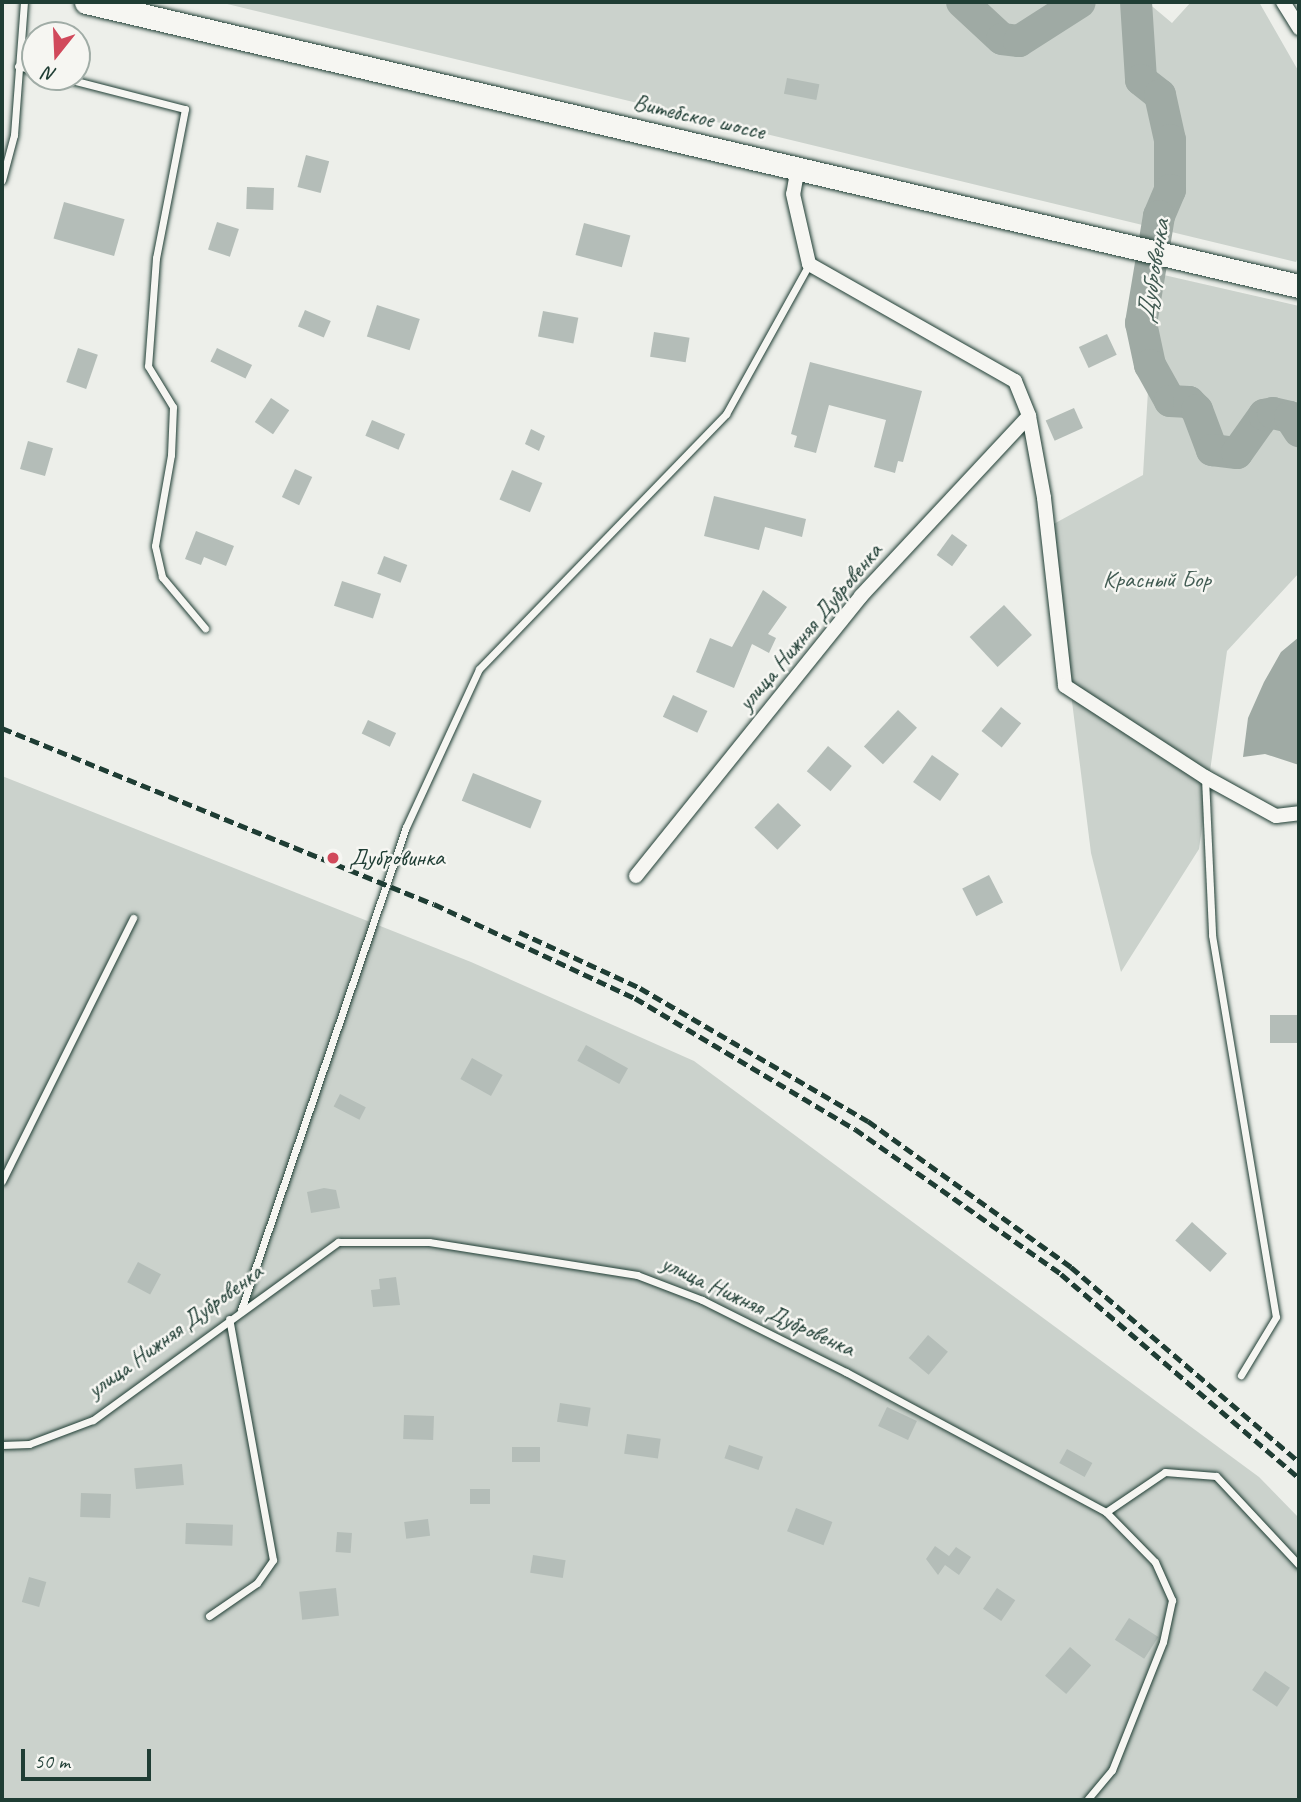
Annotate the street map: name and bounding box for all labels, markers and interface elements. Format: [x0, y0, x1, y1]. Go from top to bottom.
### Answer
north arrow [21, 21, 91, 91]
text: N [41, 61, 59, 87]
street label: Витебское шоссе [630, 88, 768, 146]
water label: Дубровенка [1130, 218, 1176, 324]
street label: улица Нижняя Дубровенка [730, 536, 890, 718]
park label: Красный Бор [1103, 566, 1211, 594]
place label: Дубровинка [349, 844, 444, 872]
marker: Дубровинка [323, 848, 343, 868]
street label: улица Нижняя Дубровенка [655, 1248, 861, 1364]
street label: улица Нижняя Дубровенка [80, 1257, 270, 1405]
scale bar [24, 1736, 154, 1780]
text: 50 m [34, 1748, 70, 1774]

